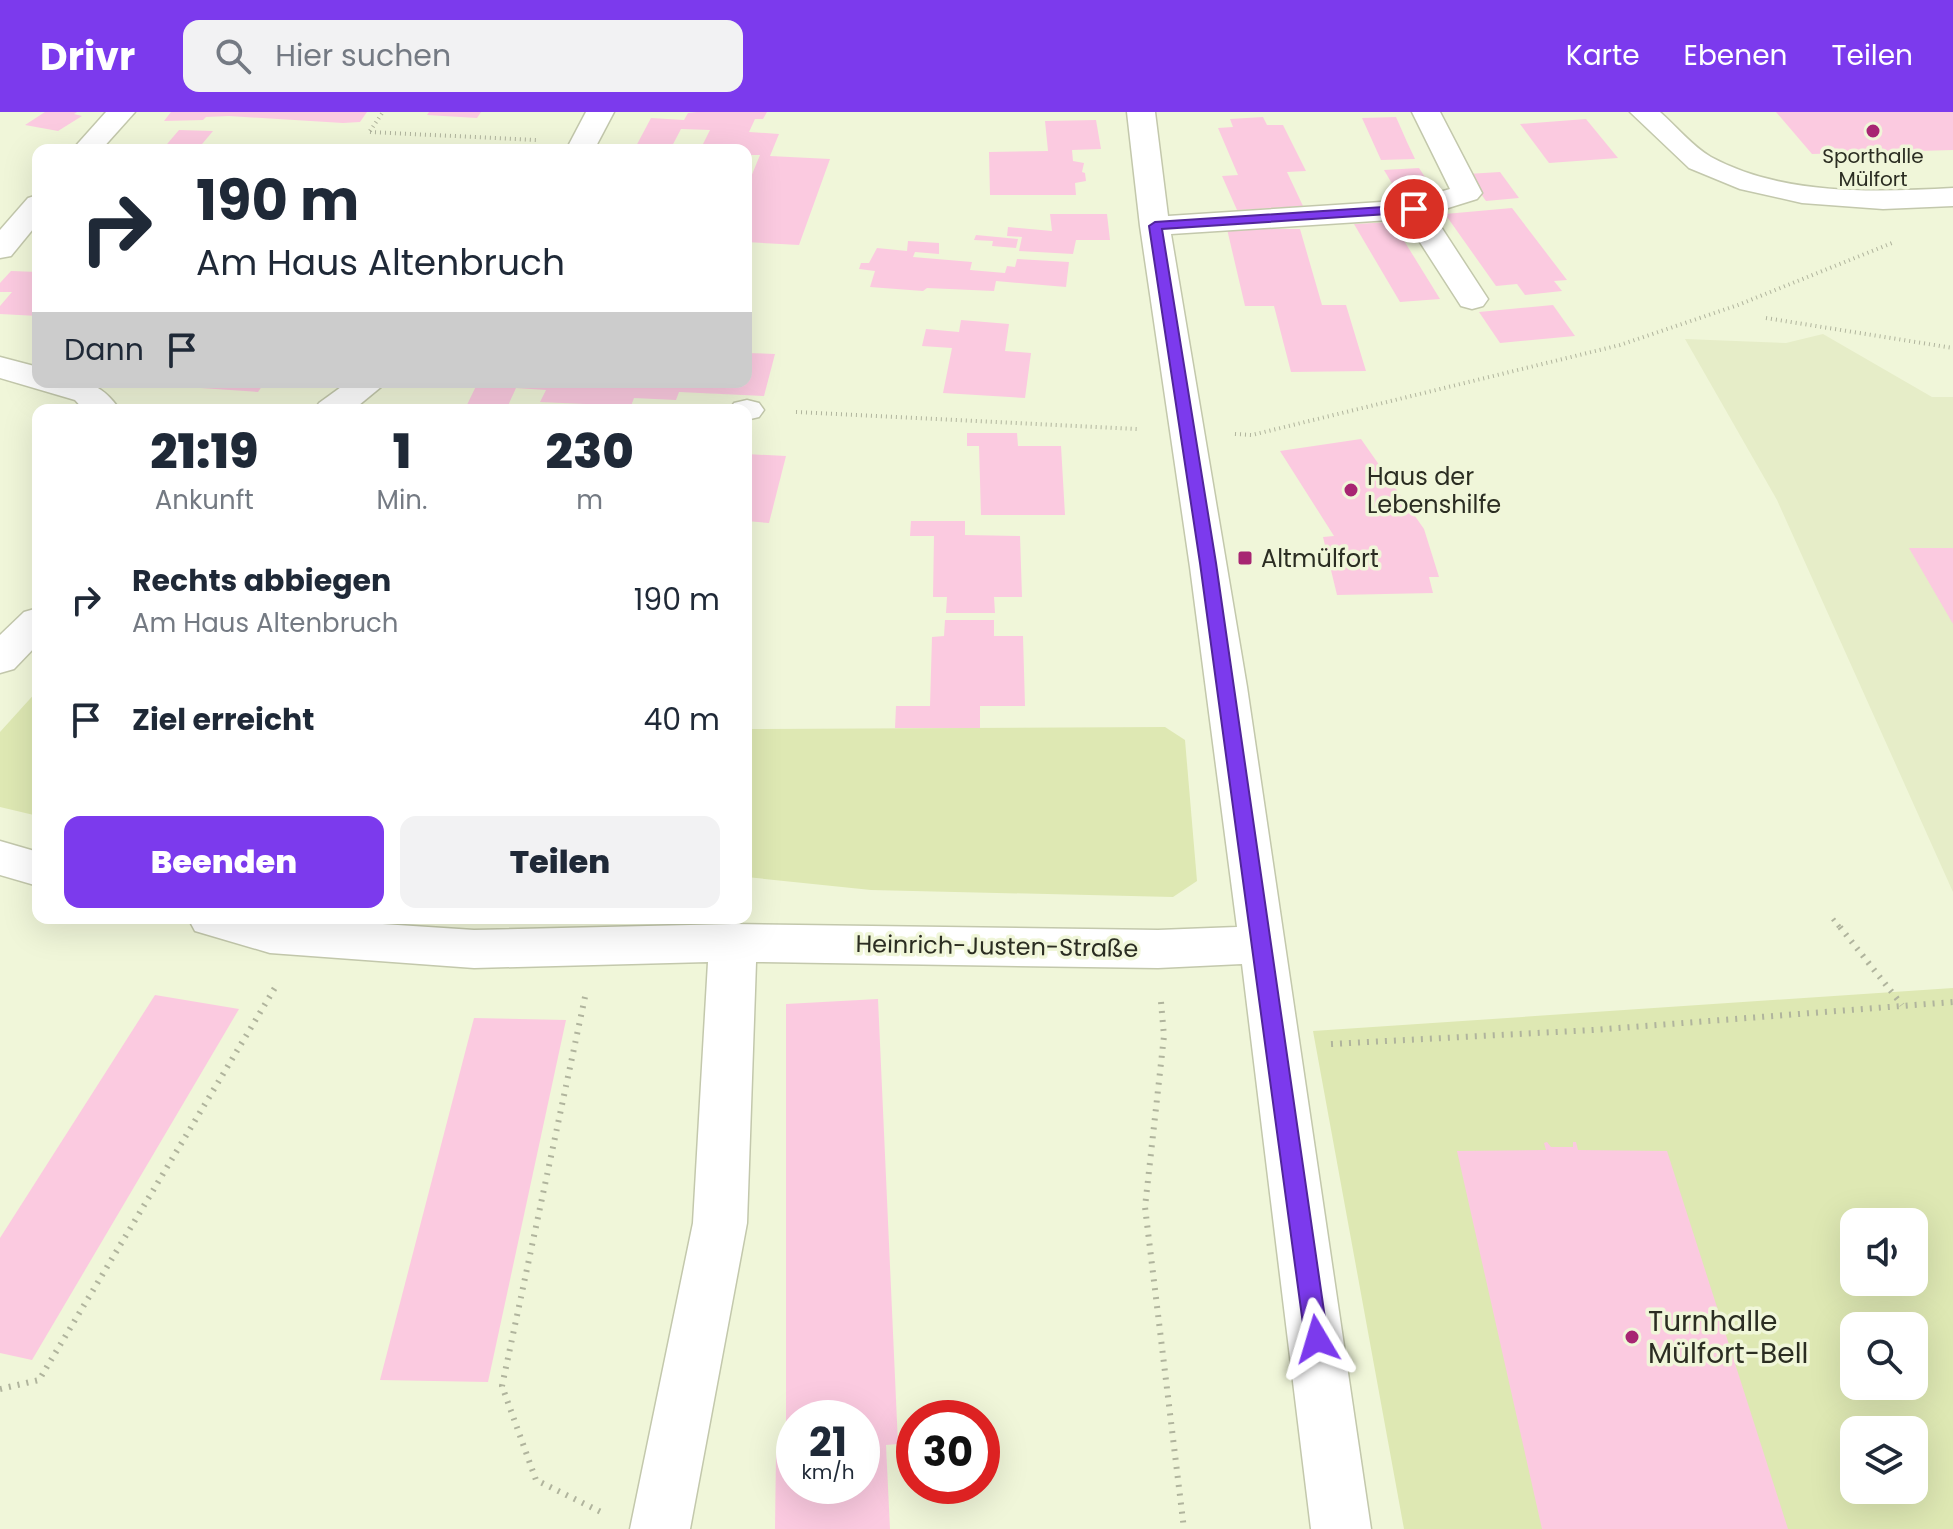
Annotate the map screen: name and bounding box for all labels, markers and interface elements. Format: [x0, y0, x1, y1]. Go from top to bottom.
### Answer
search box [183, 20, 743, 92]
text: Drivr [40, 30, 135, 83]
icon: search [211, 34, 255, 78]
text: Hier suchen [275, 34, 451, 77]
text: Karte [1566, 36, 1640, 75]
text: Ebenen [1684, 36, 1787, 75]
text: Teilen [1831, 36, 1913, 75]
marker: Sporthalle Mülfort [1864, 122, 1882, 140]
place label: Sporthalle Mülfort [1822, 142, 1924, 193]
text: 190 m [196, 161, 359, 240]
pin [1380, 175, 1448, 243]
icon: right [64, 176, 168, 280]
icon: arrive [1392, 187, 1436, 231]
text: Am Haus Altenbruch [196, 237, 565, 288]
text: Dann [64, 328, 144, 371]
icon: arrive [160, 328, 204, 372]
text: 21:19 [150, 418, 258, 485]
text: 1 [393, 418, 411, 485]
text: 230 [546, 418, 634, 485]
place label: Haus der Lebenshilfe [1367, 460, 1501, 521]
marker: Haus der Lebenshilfe [1342, 481, 1360, 499]
text: Ankunft [155, 482, 254, 518]
text: Min. [377, 482, 427, 518]
text: m [576, 482, 603, 518]
place label: Altmülfort [1261, 542, 1379, 575]
marker: Altmülfort [1236, 549, 1254, 567]
text: Rechts abbiegen [132, 559, 391, 602]
icon: right [64, 578, 108, 622]
text: 190 m [634, 578, 720, 621]
text: Am Haus Altenbruch [132, 605, 398, 641]
icon: arrive [64, 698, 108, 742]
text: Ziel erreicht [132, 698, 314, 741]
text: 40 m [643, 698, 720, 741]
button: Beenden [64, 816, 384, 908]
button: Teilen [400, 816, 720, 908]
street label: Heinrich-Justen-Straße [855, 927, 1139, 965]
map controls [1840, 1208, 1928, 1504]
button: sound [1840, 1208, 1928, 1296]
position arrow [1275, 1297, 1359, 1381]
place label: Turnhalle Mülfort-Bell [1648, 1302, 1808, 1373]
button: search [1840, 1312, 1928, 1400]
marker: Turnhalle Mülfort-Bell [1623, 1328, 1641, 1346]
speed limit sign: 30 [896, 1400, 1000, 1504]
text: 21 [809, 1414, 847, 1470]
button: layers [1840, 1416, 1928, 1504]
text: km/h [801, 1458, 855, 1486]

